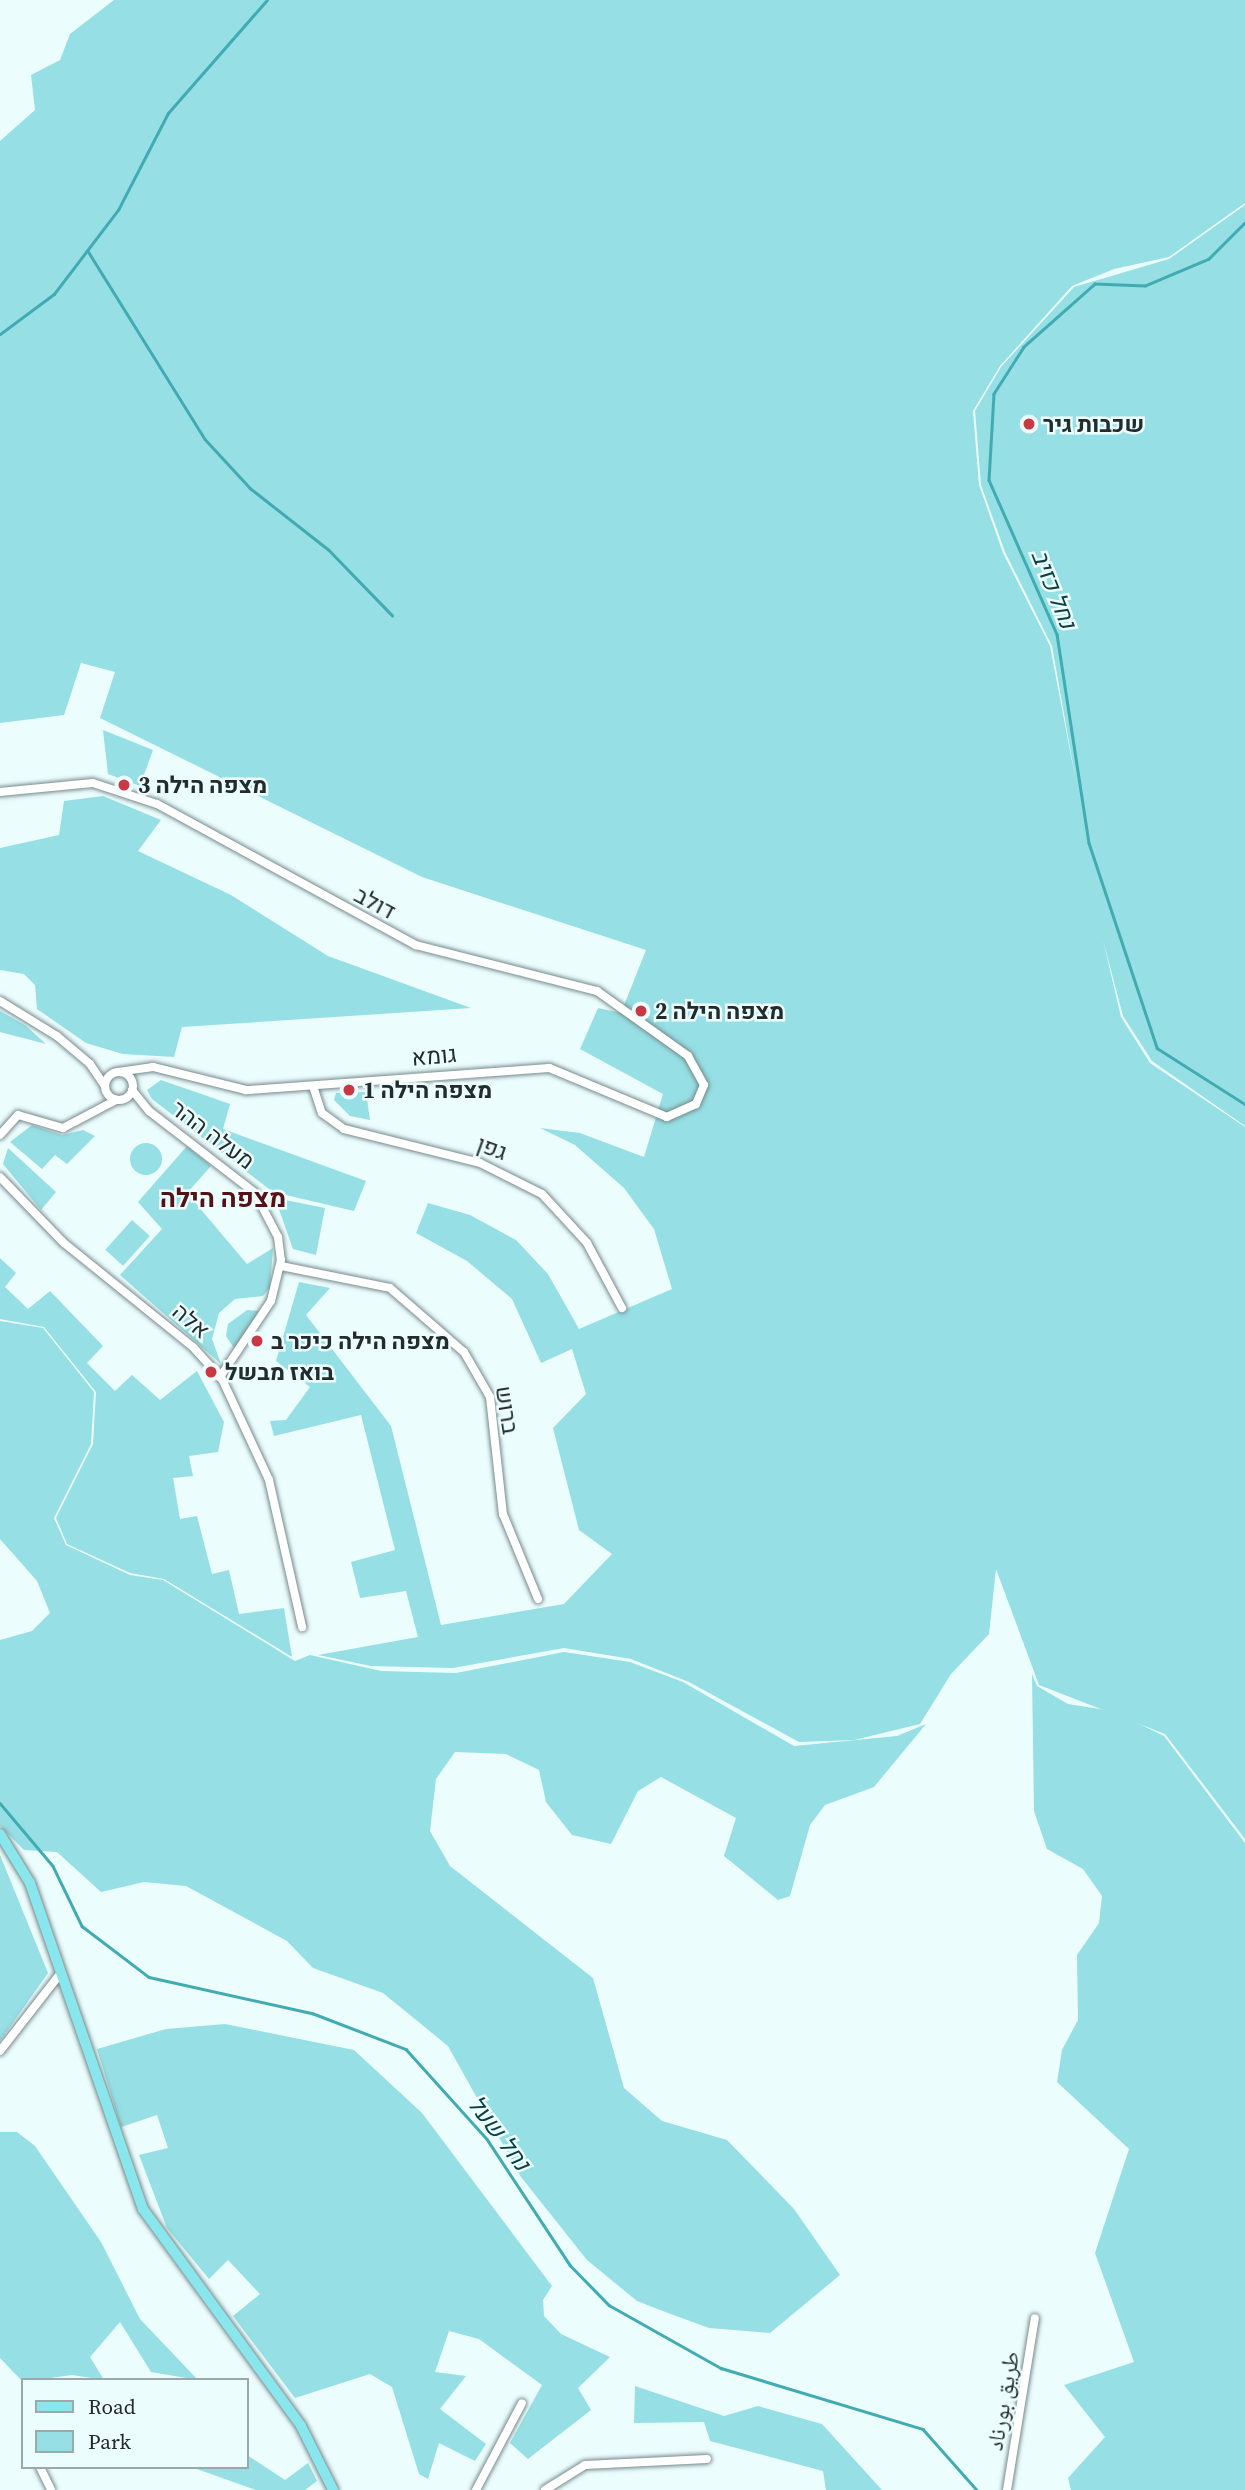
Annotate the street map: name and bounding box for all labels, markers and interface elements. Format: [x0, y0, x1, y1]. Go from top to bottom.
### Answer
place label: שכבות גיר [1043, 410, 1144, 438]
marker: שכבות גיר [1021, 416, 1037, 432]
water label: נחל כזיב [1025, 545, 1083, 633]
place label: מצפה הילה 3 [138, 771, 267, 799]
marker: מצפה הילה 3 [116, 777, 132, 793]
street label: דולב [350, 881, 400, 925]
place label: מצפה הילה 2 [655, 997, 784, 1025]
marker: מצפה הילה 2 [633, 1003, 649, 1019]
street label: גומא [410, 1040, 458, 1072]
place label: מצפה הילה 1 [363, 1076, 492, 1104]
marker: מצפה הילה 1 [341, 1082, 357, 1098]
street label: מעלה ההר [166, 1095, 260, 1175]
street label: גפן [473, 1130, 511, 1166]
district label: מצפה הילה [160, 1183, 286, 1215]
street label: אלה [167, 1298, 215, 1344]
place label: מצפה הילה כיכר ב [271, 1327, 450, 1355]
marker: מצפה הילה כיכר ב [249, 1333, 265, 1349]
place label: בואז מבשל [225, 1358, 334, 1386]
marker: בואז מבשל [203, 1364, 219, 1380]
street label: ברוש [490, 1384, 524, 1436]
water label: נחל שעל [461, 2090, 537, 2176]
street label: طريق بورناد [981, 2349, 1025, 2453]
legend [21, 2378, 248, 2469]
text: Road [88, 2392, 136, 2421]
text: Park [88, 2427, 131, 2456]

